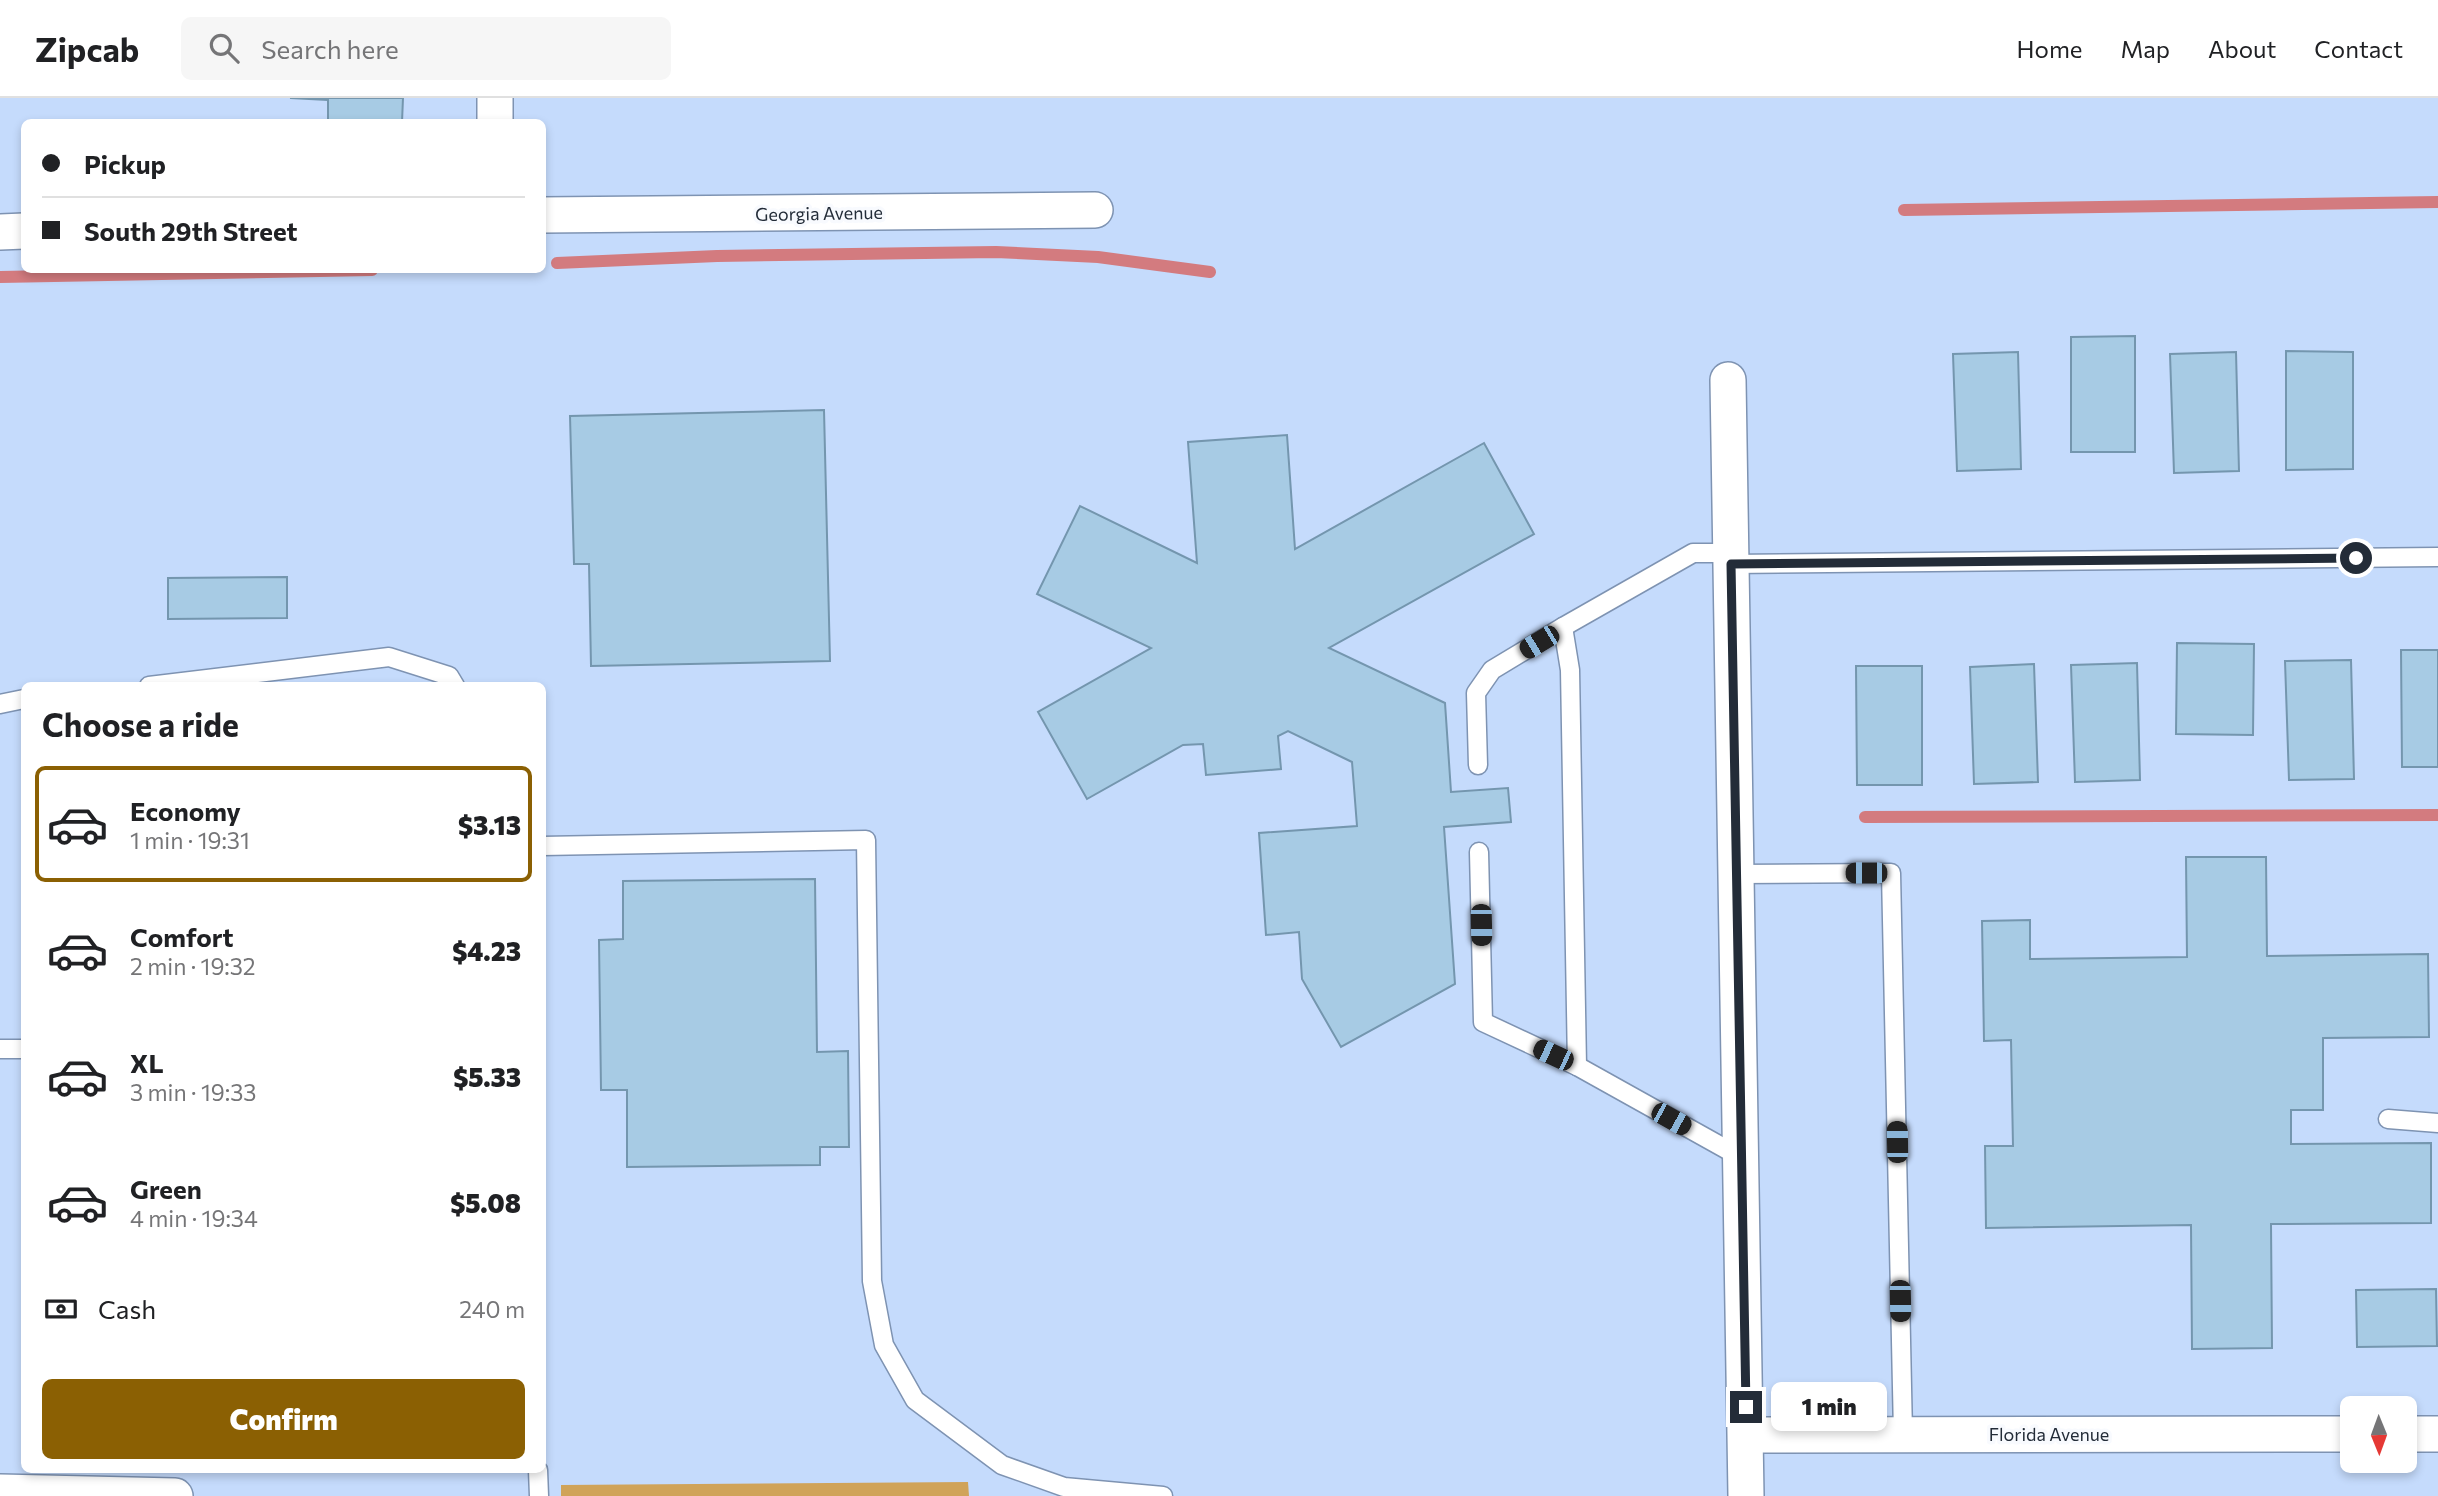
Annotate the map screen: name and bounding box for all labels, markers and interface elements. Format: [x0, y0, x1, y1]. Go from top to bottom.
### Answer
search box [181, 17, 671, 80]
text: Zipcab [35, 28, 139, 69]
icon: search [205, 29, 243, 67]
text: Search here [261, 33, 399, 64]
text: Home [2017, 34, 2083, 63]
text: Map [2121, 34, 2170, 63]
text: About [2208, 34, 2276, 63]
text: Contact [2314, 34, 2403, 63]
text: Pickup [84, 148, 166, 179]
street label: Georgia Avenue [755, 201, 883, 225]
text: South 29th Street [84, 215, 298, 246]
route start [2340, 542, 2372, 574]
car [1516, 622, 1563, 662]
text: Choose a ride [42, 704, 239, 744]
icon: car [46, 793, 109, 856]
text: Economy [130, 795, 241, 826]
text: $3.13 [458, 809, 521, 840]
text: 1 min · 19:31 [130, 826, 250, 854]
car [1846, 863, 1888, 884]
car [1471, 904, 1492, 946]
icon: car [46, 919, 109, 982]
text: Comfort [130, 921, 233, 952]
text: $4.23 [452, 935, 521, 966]
text: 2 min · 19:32 [130, 952, 256, 980]
car [1530, 1037, 1577, 1073]
icon: car [46, 1045, 109, 1108]
text: XL [130, 1047, 164, 1078]
text: $5.33 [453, 1061, 521, 1092]
text: 3 min · 19:33 [130, 1078, 256, 1106]
car [1648, 1100, 1695, 1138]
car [1887, 1121, 1908, 1163]
icon: car [46, 1171, 109, 1234]
text: Green [130, 1173, 202, 1204]
text: $5.08 [450, 1187, 521, 1218]
text: 4 min · 19:34 [130, 1204, 258, 1232]
car [1890, 1280, 1911, 1322]
icon: cash [42, 1290, 80, 1328]
text: Cash [98, 1293, 156, 1324]
text: 240 m [459, 1295, 525, 1323]
button: Confirm [42, 1379, 525, 1459]
callout: 1 min [1770, 1382, 1886, 1432]
route end [1730, 1391, 1762, 1423]
text: 1 min [1801, 1392, 1857, 1420]
north arrow [2340, 1396, 2417, 1474]
map controls [2340, 1396, 2417, 1473]
street label: Florida Avenue [1989, 1423, 2109, 1445]

